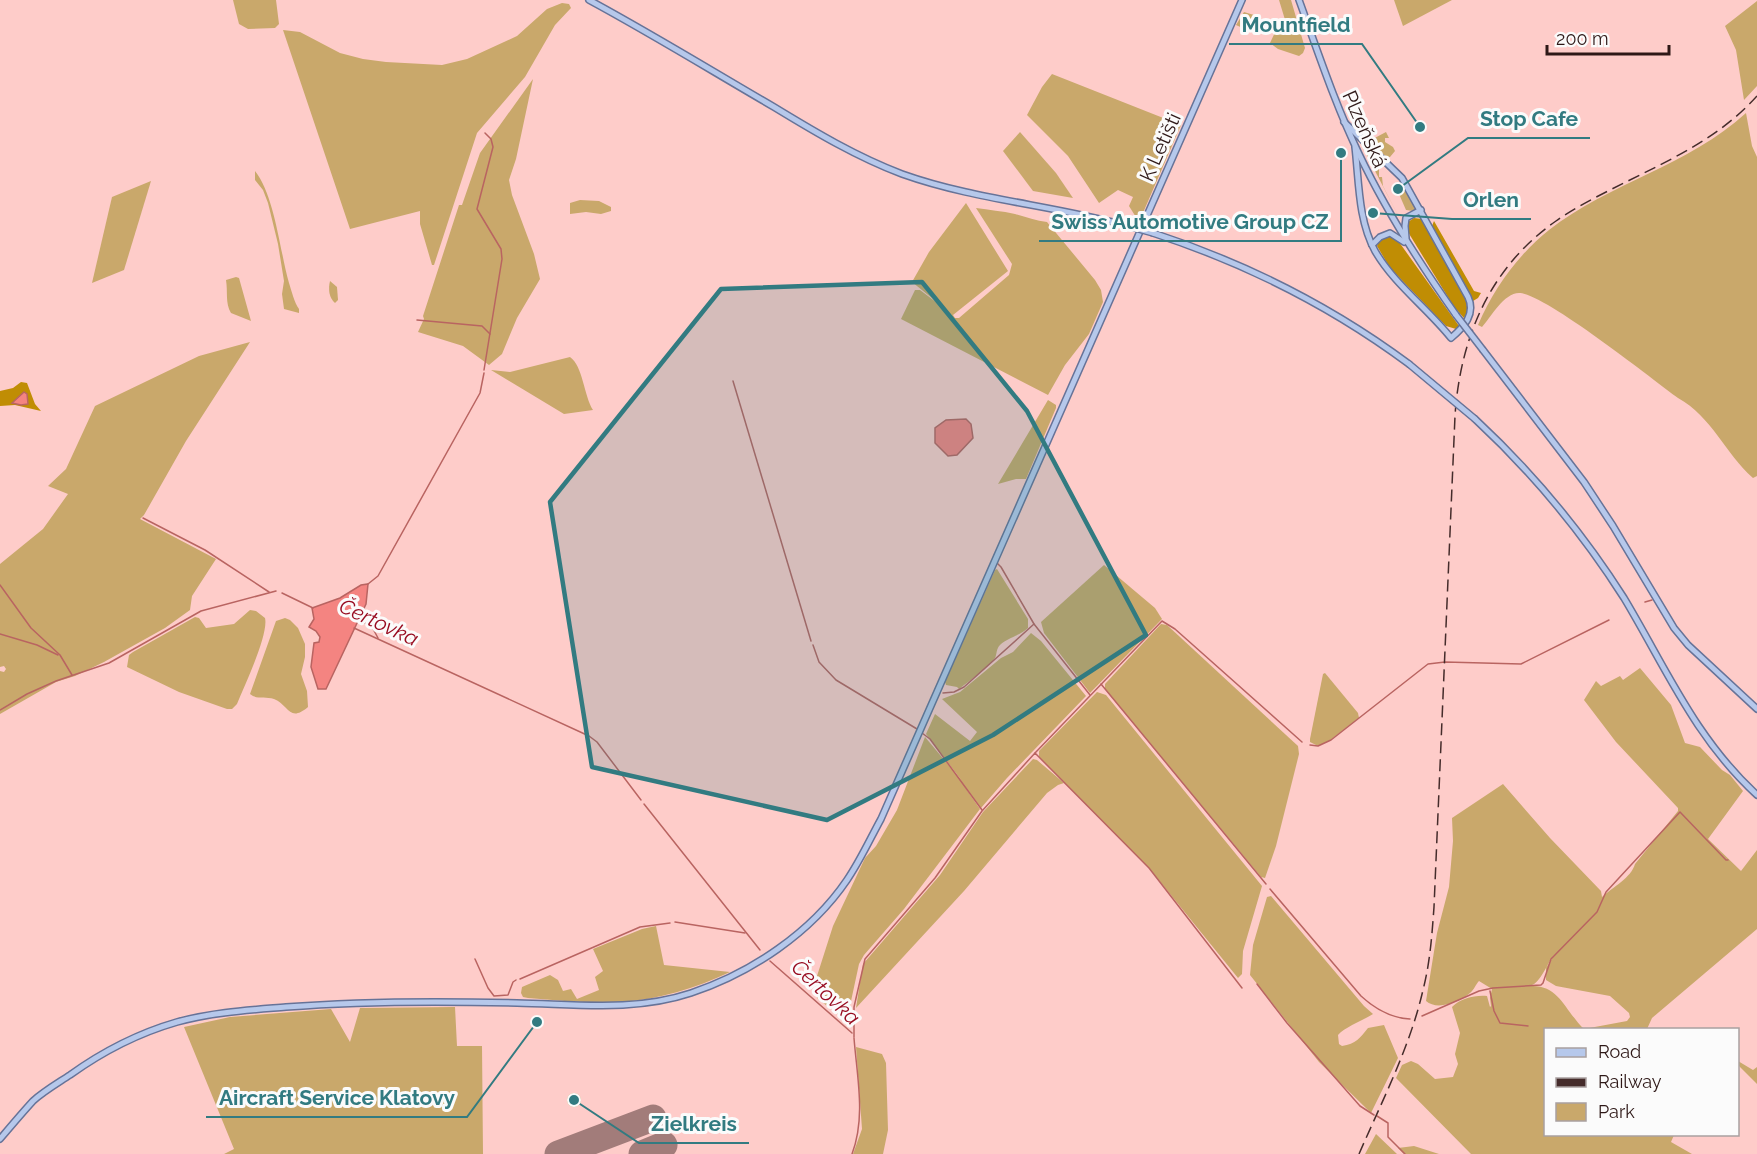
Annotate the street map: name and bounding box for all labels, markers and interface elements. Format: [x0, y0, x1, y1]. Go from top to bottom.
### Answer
callout: Mountfield [1229, 5, 1362, 44]
text: Mountfield [1241, 12, 1351, 37]
scale bar [1547, 18, 1668, 56]
text: 200 m [1556, 28, 1609, 49]
street label: Plzeňská [1337, 87, 1393, 171]
callout: Stop Cafe [1468, 99, 1590, 138]
text: Stop Cafe [1480, 106, 1579, 131]
street label: K Letišti [1134, 109, 1186, 185]
callout: Orlen [1452, 180, 1531, 219]
text: Orlen [1463, 187, 1519, 212]
callout: Swiss Automotive Group CZ [1039, 202, 1341, 241]
text: Swiss Automotive Group CZ [1051, 209, 1329, 234]
water label: Čertovka [335, 593, 423, 651]
water label: Čertovka [787, 954, 865, 1030]
legend [1544, 1028, 1739, 1136]
text: Road [1598, 1041, 1641, 1062]
text: Railway [1598, 1071, 1662, 1092]
callout: Aircraft Service Klatovy [206, 1078, 467, 1117]
text: Aircraft Service Klatovy [219, 1085, 456, 1110]
text: Park [1598, 1101, 1635, 1122]
callout: Zielkreis [639, 1104, 749, 1143]
text: Zielkreis [651, 1111, 737, 1136]

